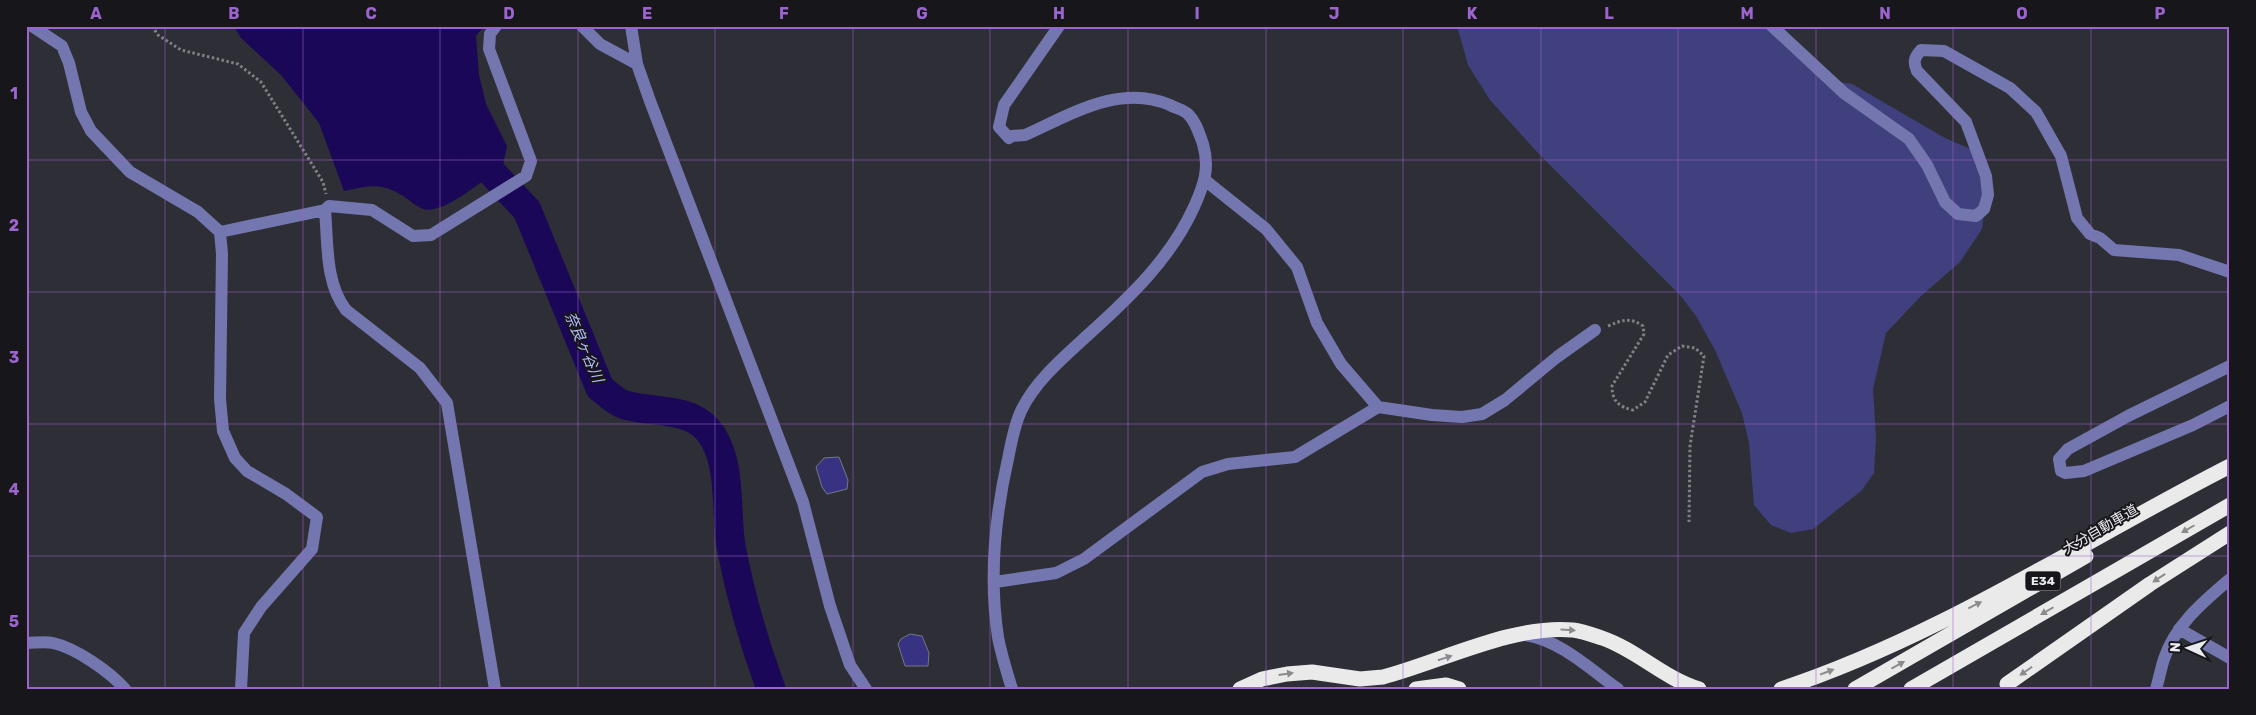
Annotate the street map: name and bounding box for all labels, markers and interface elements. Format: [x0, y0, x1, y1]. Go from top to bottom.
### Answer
text: A [90, 4, 102, 23]
text: B [228, 4, 240, 23]
text: C [365, 4, 377, 23]
text: D [503, 4, 515, 23]
text: E [642, 4, 652, 23]
text: F [779, 4, 789, 23]
text: G [916, 4, 928, 23]
text: H [1053, 4, 1065, 23]
text: I [1194, 4, 1200, 23]
text: J [1329, 4, 1339, 23]
text: K [1467, 4, 1478, 23]
text: L [1604, 4, 1614, 23]
text: M [1740, 4, 1754, 23]
text: N [1879, 4, 1891, 23]
text: O [2016, 4, 2028, 23]
text: P [2155, 4, 2166, 23]
text: 1 [10, 84, 18, 103]
text: 2 [9, 216, 19, 235]
water label: 奈良ヶ谷川 [561, 309, 608, 387]
text: 3 [9, 348, 19, 367]
text: 4 [9, 480, 20, 499]
street label: 大分自動車道 [2060, 501, 2141, 558]
one-way arrow [2181, 525, 2194, 534]
road number: E34 [2026, 572, 2060, 590]
one-way arrow [2153, 574, 2166, 583]
one-way arrow [1968, 601, 1982, 609]
one-way arrow [2040, 607, 2055, 615]
text: 5 [9, 612, 19, 631]
north arrow [2164, 622, 2214, 672]
one-way arrow [1560, 627, 1576, 635]
text: N [2167, 642, 2184, 653]
one-way arrow [1438, 654, 1453, 662]
one-way arrow [1890, 661, 1905, 669]
one-way arrow [2019, 666, 2032, 676]
one-way arrow [1820, 668, 1835, 676]
one-way arrow [1278, 670, 1294, 678]

